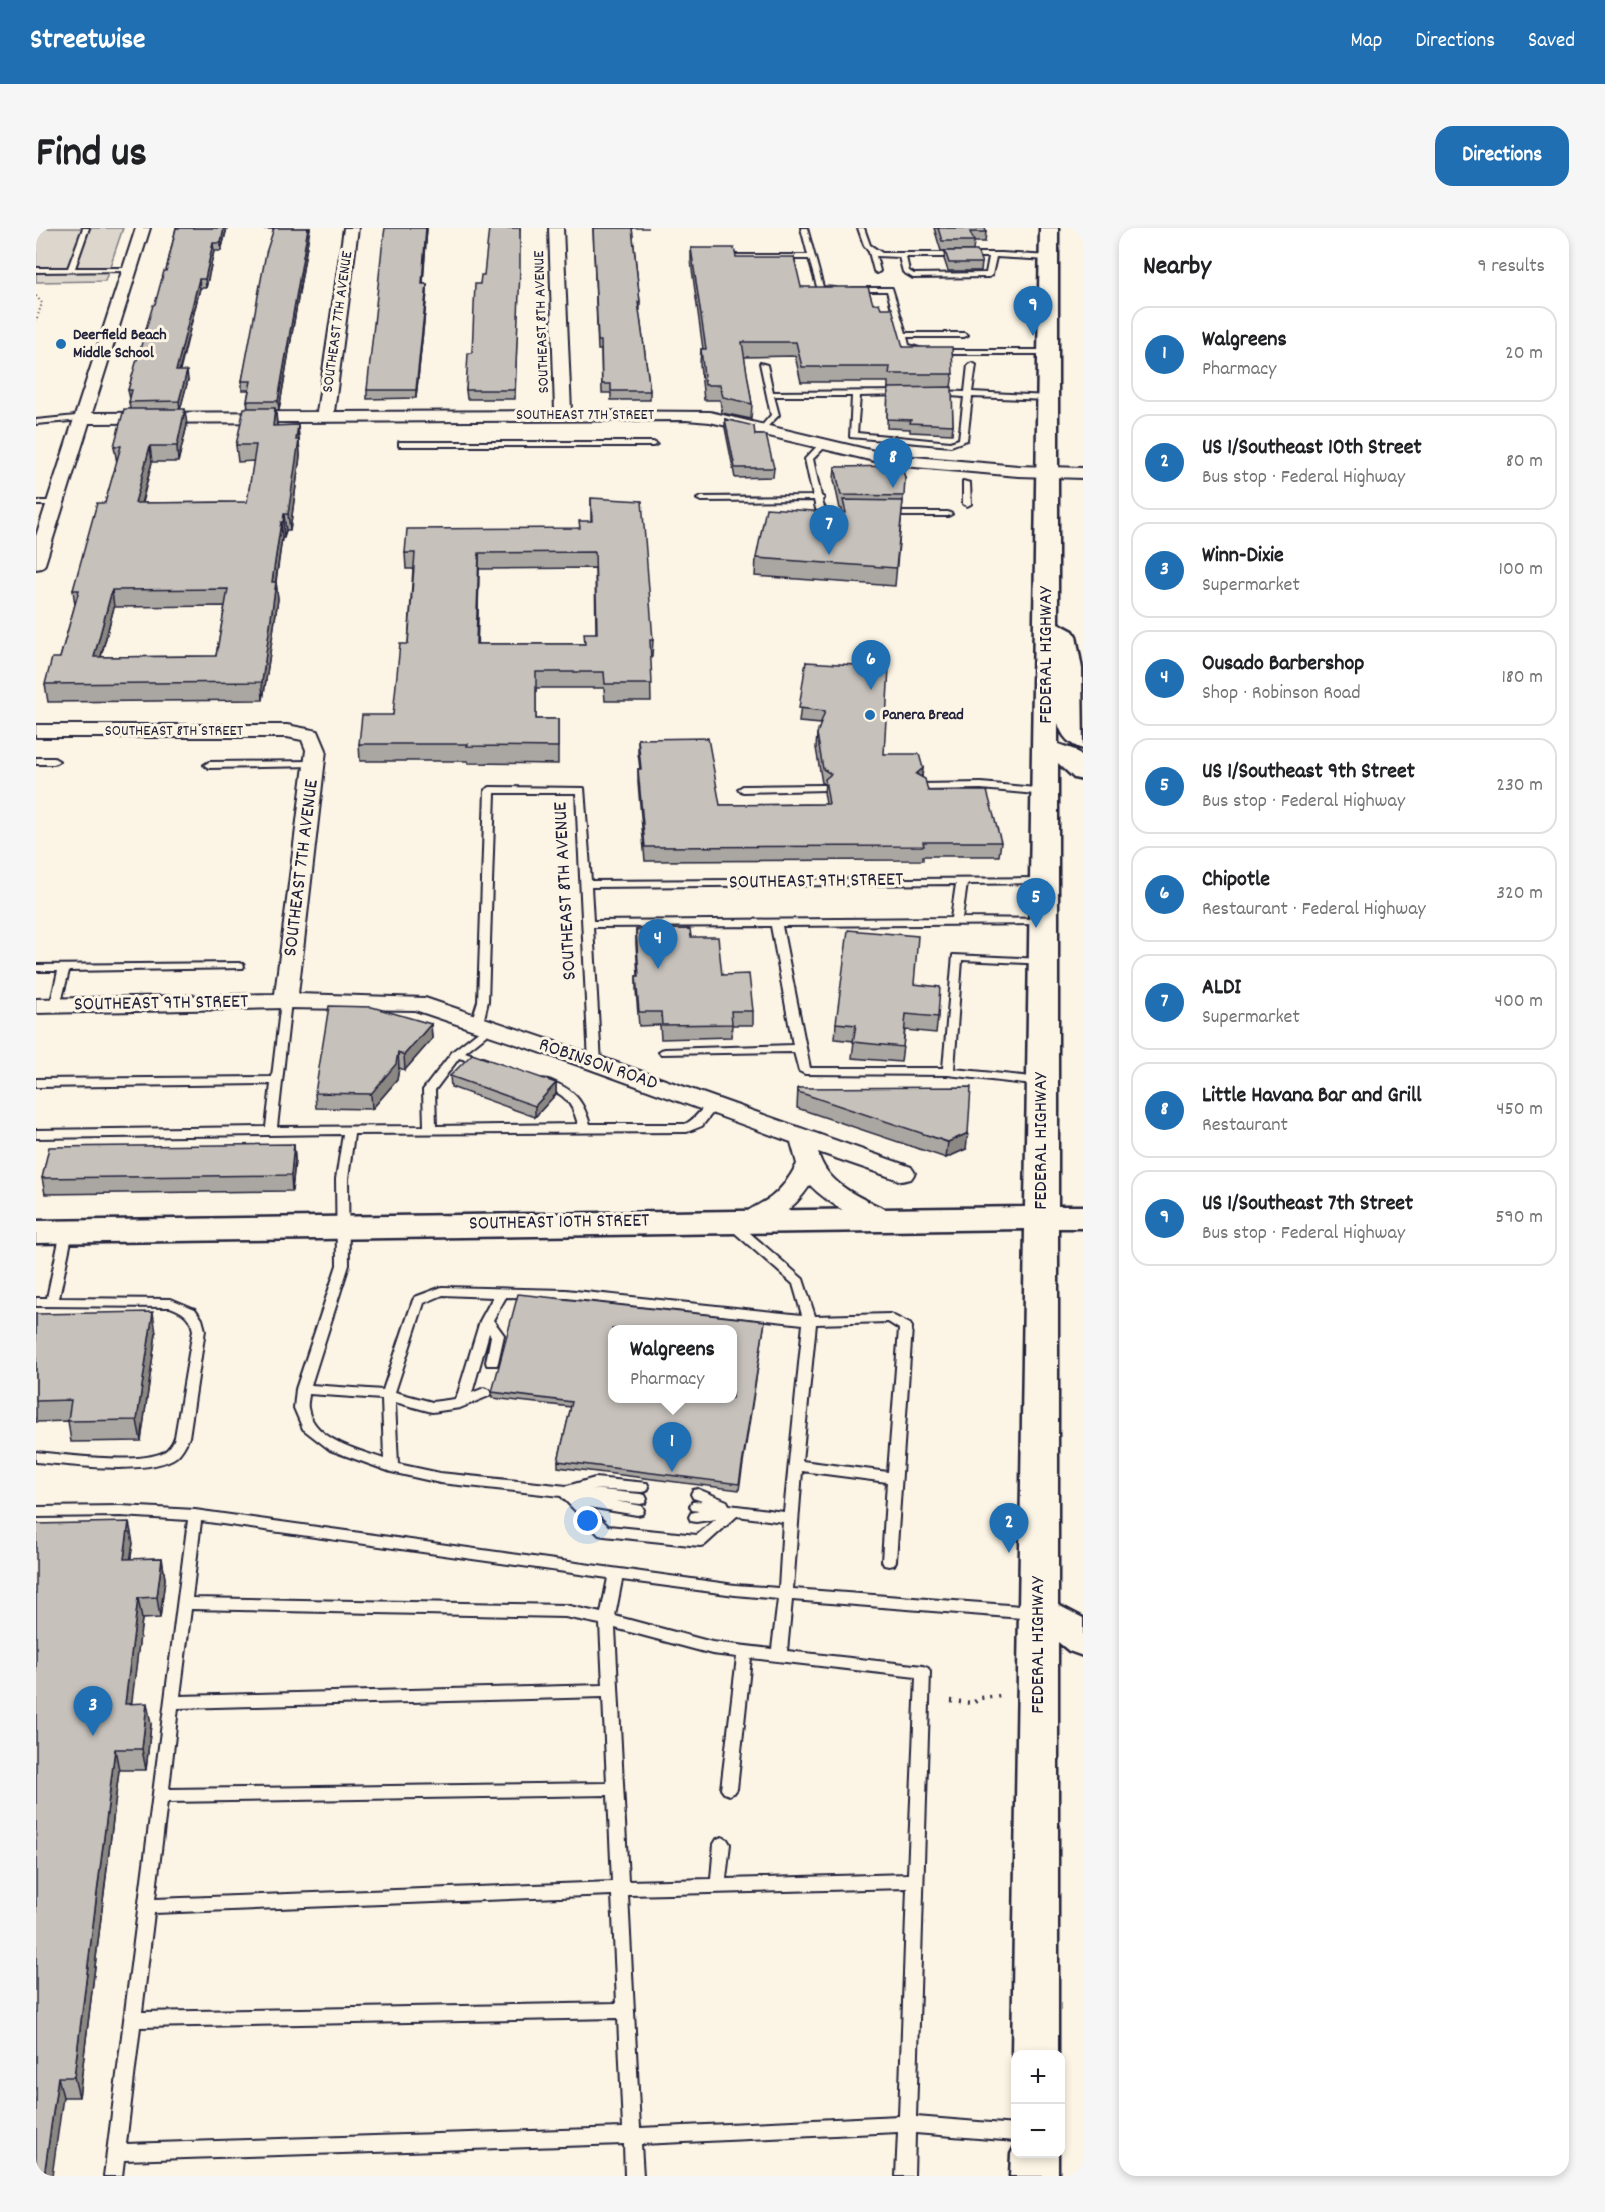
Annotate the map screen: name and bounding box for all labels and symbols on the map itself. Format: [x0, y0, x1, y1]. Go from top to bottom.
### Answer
street label: SOUTHEAST 7TH AVENUE [317, 249, 359, 394]
street label: SOUTHEAST 8TH AVENUE [528, 249, 556, 394]
pin: 9 [1014, 286, 1052, 336]
place label: Deerfield Beach Middle School [73, 324, 167, 365]
marker: Deerfield Beach Middle School [54, 337, 68, 351]
street label: SOUTHEAST 7TH STREET [516, 404, 655, 427]
pin: 8 [874, 438, 912, 488]
pin: 7 [810, 506, 848, 555]
street label: FEDERAL HIGHWAY [1033, 586, 1061, 724]
pin: 6 [852, 640, 890, 690]
place label: Panera Bread [882, 704, 964, 727]
marker: Panera Bread [863, 708, 877, 722]
street label: SOUTHEAST 8TH STREET [105, 720, 244, 743]
street label: SOUTHEAST 7TH AVENUE [277, 778, 327, 958]
street label: SOUTHEAST 8TH AVENUE [547, 801, 585, 981]
street label: SOUTHEAST 9TH STREET [729, 866, 903, 898]
pin: 5 [1016, 878, 1056, 928]
pin: 4 [638, 920, 678, 969]
street label: SOUTHEAST 9TH STREET [74, 988, 248, 1020]
street label: ROBINSON ROAD [535, 1032, 661, 1098]
street label: FEDERAL HIGHWAY [1028, 1072, 1056, 1210]
street label: SOUTHEAST 10TH STREET [469, 1207, 649, 1239]
pin: 1 [652, 1422, 692, 1472]
pin: 2 [990, 1504, 1028, 1553]
your location [573, 1506, 602, 1535]
street label: FEDERAL HIGHWAY [1025, 1576, 1053, 1714]
pin: 3 [74, 1686, 112, 1736]

